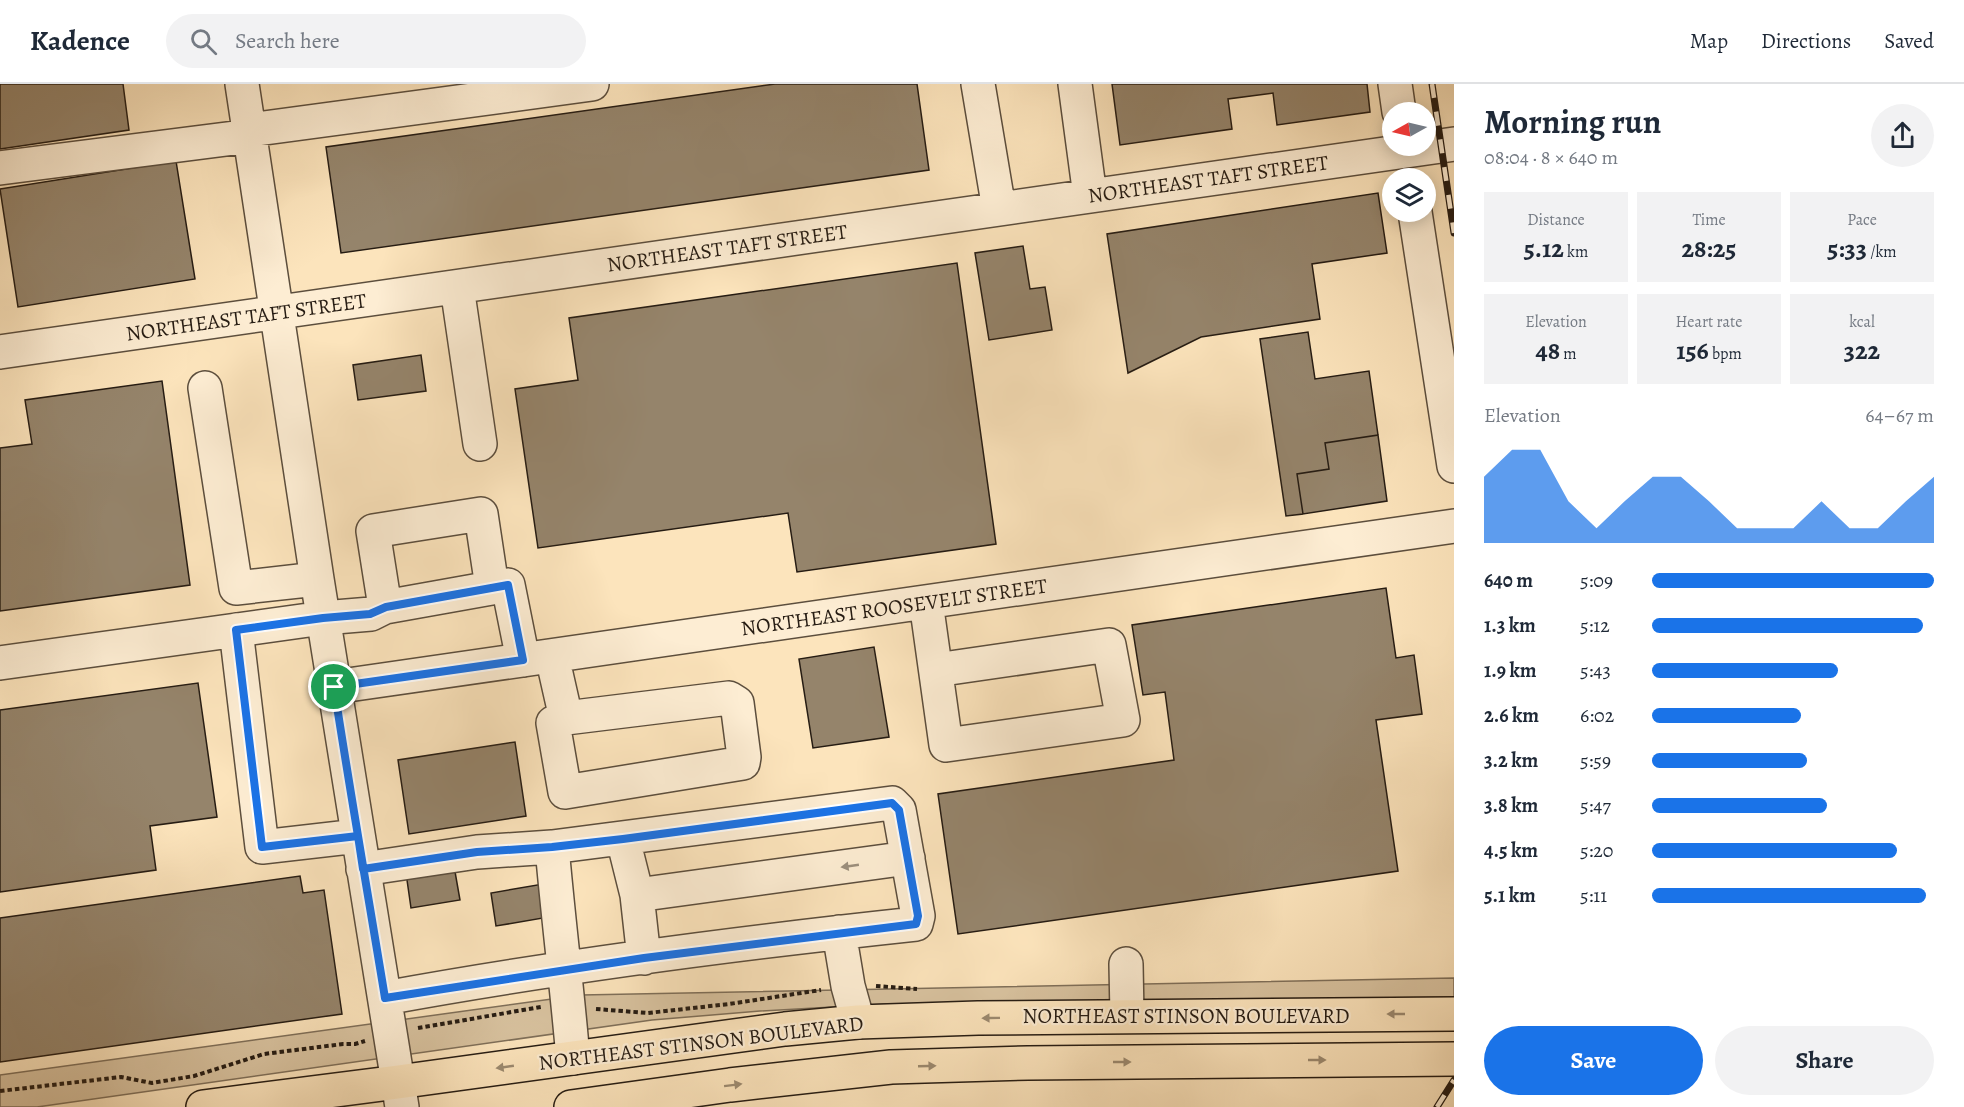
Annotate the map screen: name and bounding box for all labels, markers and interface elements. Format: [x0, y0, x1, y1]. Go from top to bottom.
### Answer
search box [166, 14, 586, 68]
text: Kadence [30, 22, 130, 60]
icon: search [187, 25, 220, 58]
text: Search here [235, 26, 340, 56]
text: Map [1690, 27, 1728, 55]
text: Directions [1761, 27, 1851, 55]
text: Saved [1884, 27, 1934, 55]
text: Morning run [1484, 99, 1661, 144]
north arrow [1382, 102, 1436, 156]
map controls [1382, 102, 1436, 222]
button: share [1871, 104, 1934, 167]
text: 08:04 · 8 × 640 m [1484, 144, 1618, 171]
street label: NORTHEAST TAFT STREET [1086, 148, 1331, 210]
button: layers [1382, 168, 1436, 222]
text: Distance [1527, 209, 1585, 231]
text: Time [1692, 209, 1726, 231]
text: Pace [1847, 209, 1877, 231]
street label: NORTHEAST TAFT STREET [605, 217, 850, 279]
text: 5.12 [1524, 231, 1564, 266]
text: 28:25 [1682, 231, 1736, 266]
text: 5:33 [1827, 231, 1867, 266]
text: km [1564, 241, 1588, 263]
text: /km [1867, 241, 1897, 263]
street label: NORTHEAST TAFT STREET [124, 286, 369, 348]
text: Elevation [1525, 311, 1587, 333]
text: Heart rate [1676, 311, 1742, 333]
text: kcal [1849, 311, 1875, 333]
text: 48 [1535, 333, 1560, 368]
text: 156 [1676, 333, 1709, 368]
text: 322 [1844, 333, 1880, 368]
text: m [1560, 343, 1577, 365]
text: bpm [1709, 343, 1742, 365]
text: Elevation [1484, 402, 1561, 429]
text: 64–67 m [1865, 402, 1934, 429]
text: 640 m [1484, 567, 1533, 594]
text: 5:09 [1580, 567, 1613, 594]
street label: NORTHEAST ROOSEVELT STREET [739, 572, 1049, 642]
text: 1.3 km [1484, 612, 1536, 639]
text: 5:12 [1580, 612, 1610, 639]
text: 1.9 km [1484, 657, 1537, 684]
text: 5:43 [1580, 657, 1611, 684]
pin [308, 661, 359, 712]
icon: arrive [317, 670, 350, 703]
text: 2.6 km [1484, 702, 1539, 729]
text: 6:02 [1580, 702, 1614, 729]
text: 3.2 km [1484, 747, 1538, 774]
text: 5:59 [1580, 747, 1611, 774]
text: 3.8 km [1484, 792, 1538, 819]
text: 5:47 [1580, 792, 1611, 819]
text: 4.5 km [1484, 837, 1538, 864]
text: 5:20 [1580, 837, 1614, 864]
one-way arrow [840, 861, 859, 871]
text: 5.1 km [1484, 882, 1536, 909]
text: 5:11 [1580, 882, 1607, 909]
street label: NORTHEAST STINSON BOULEVARD [1022, 1002, 1350, 1030]
street label: NORTHEAST STINSON BOULEVARD [537, 1009, 865, 1077]
one-way arrow [1386, 1009, 1405, 1019]
one-way arrow [981, 1013, 1000, 1022]
button: Save [1484, 1026, 1703, 1095]
button: Share [1715, 1026, 1934, 1095]
one-way arrow [1307, 1056, 1326, 1065]
one-way arrow [1112, 1057, 1131, 1067]
one-way arrow [917, 1061, 936, 1071]
one-way arrow [495, 1063, 514, 1072]
one-way arrow [723, 1080, 742, 1090]

